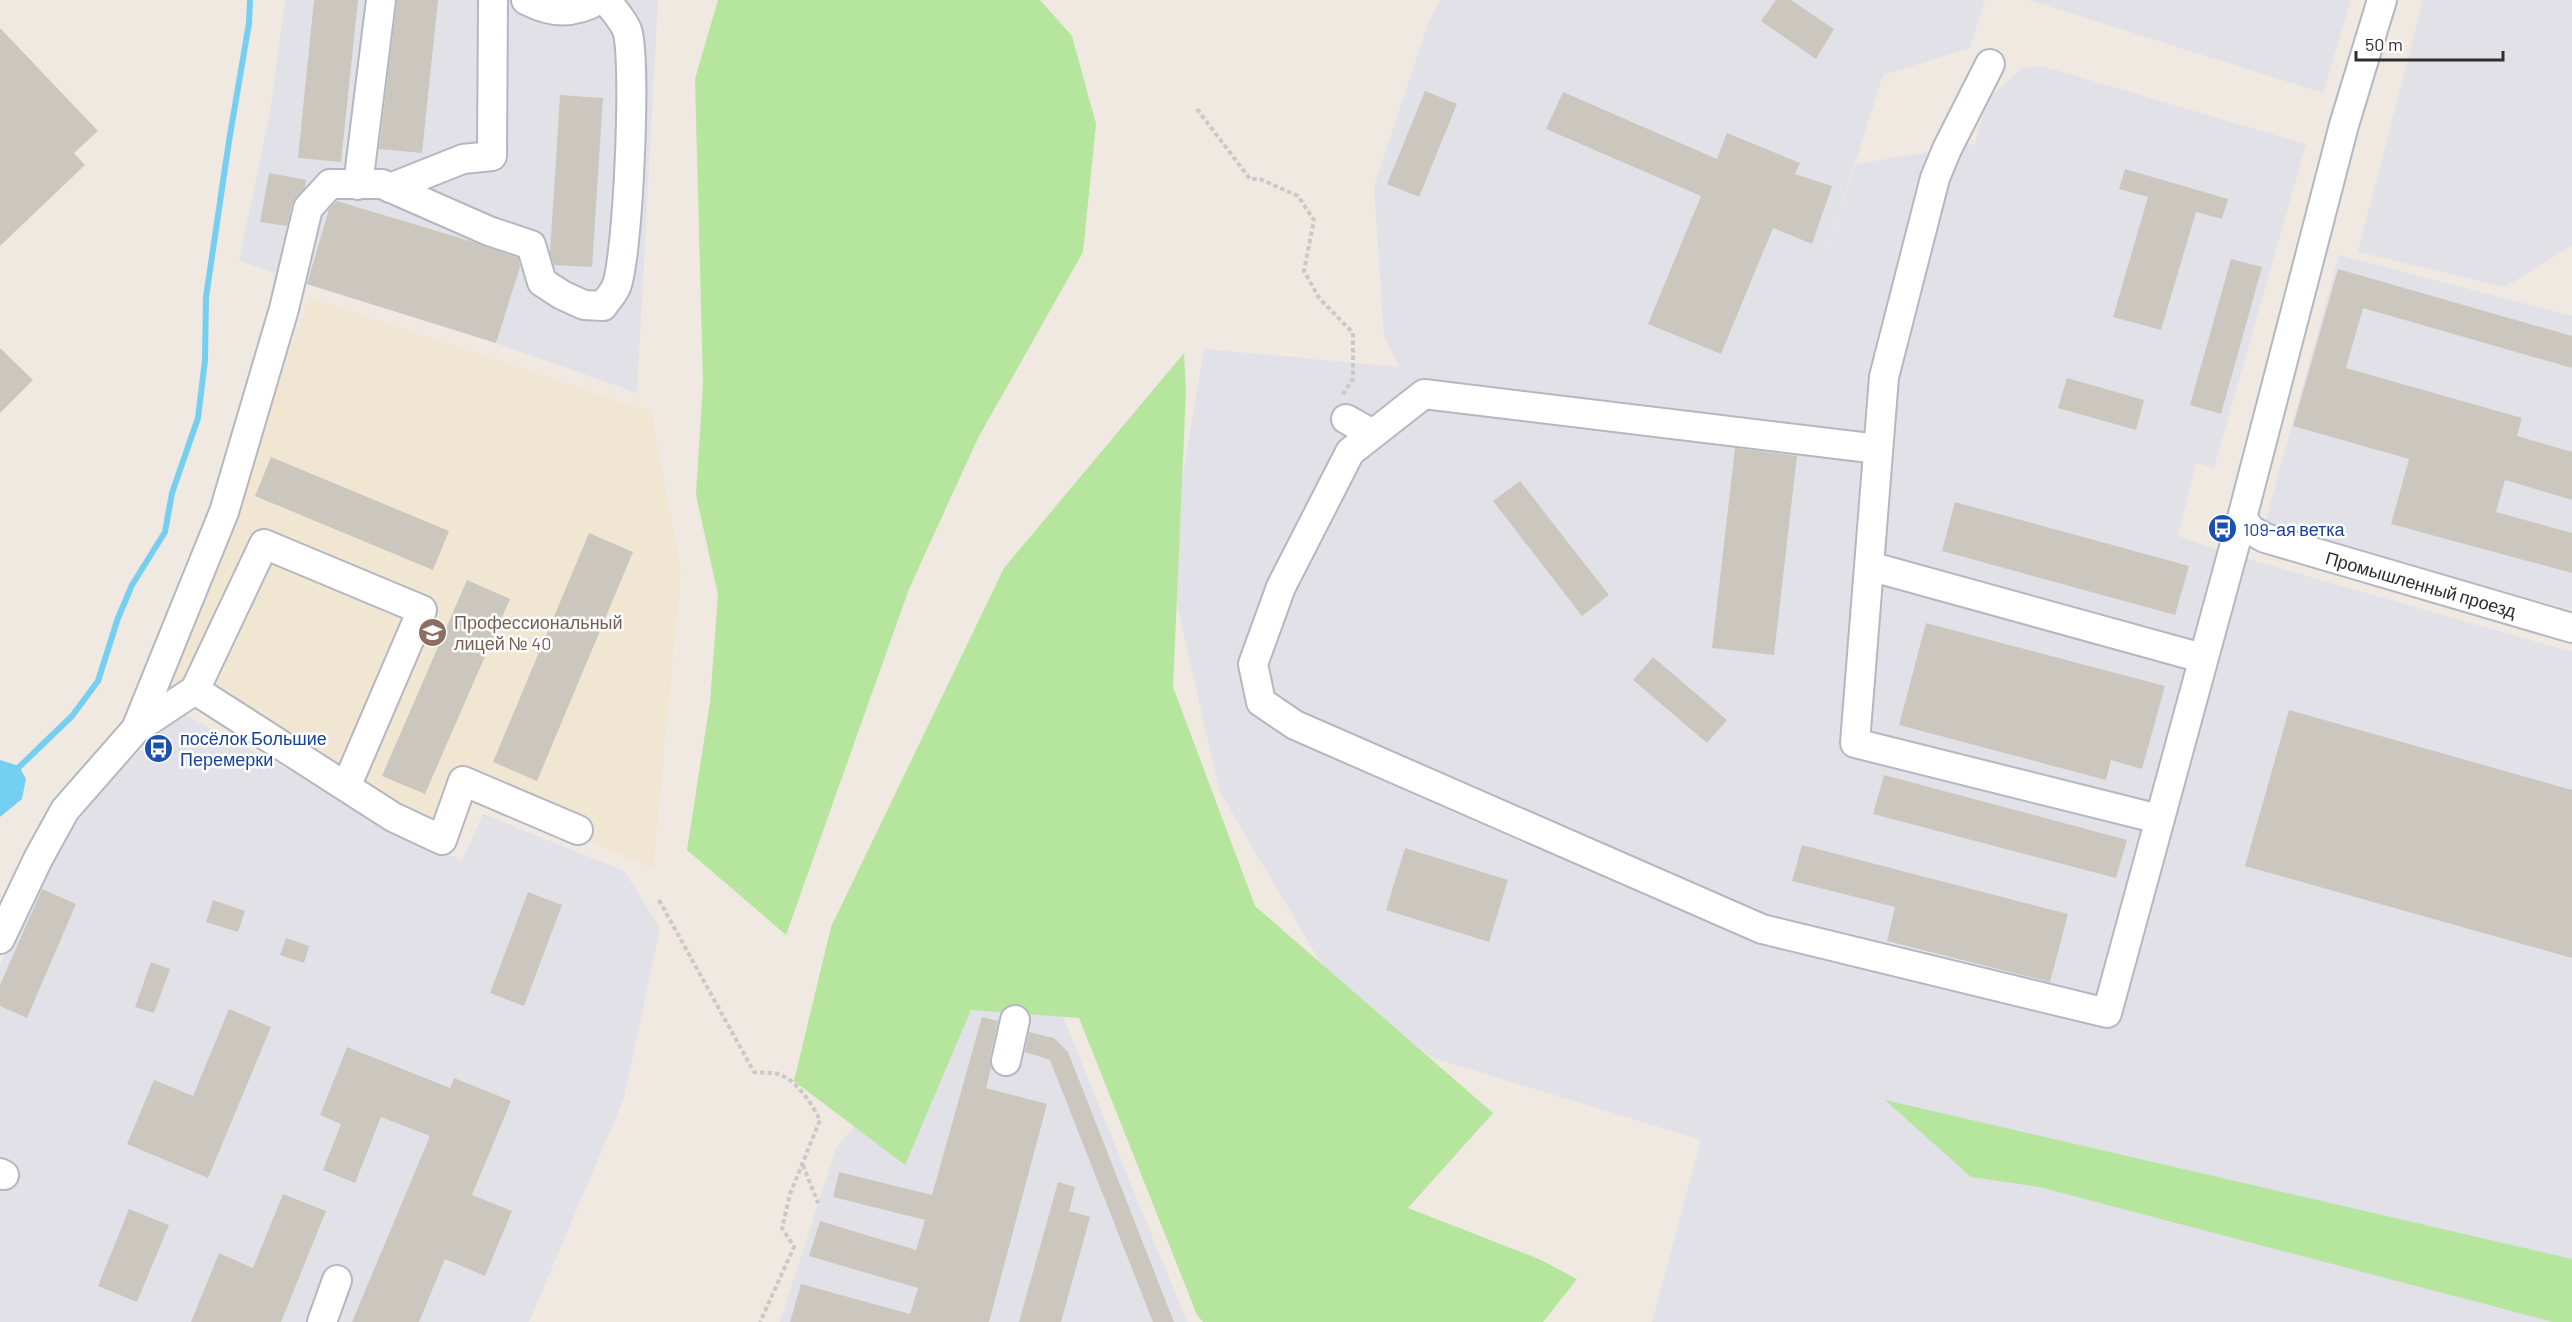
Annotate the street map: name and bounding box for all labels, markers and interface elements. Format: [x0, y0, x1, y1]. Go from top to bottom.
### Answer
scale bar [2356, 24, 2503, 62]
text: 50 m [2365, 33, 2403, 55]
bus stop icon: 109-ая ветка [2206, 513, 2238, 545]
place label: 109-ая ветка [2243, 518, 2346, 540]
street label: Промышленный проезд [2323, 546, 2519, 622]
place label: Профессиональный лицей № 40 [454, 611, 623, 654]
school or university icon: Профессиональный лицей № 40 [417, 616, 449, 648]
place label: посёлок Большие Перемерки [180, 727, 327, 770]
bus stop icon: посёлок Большие Перемерки [143, 732, 175, 764]

